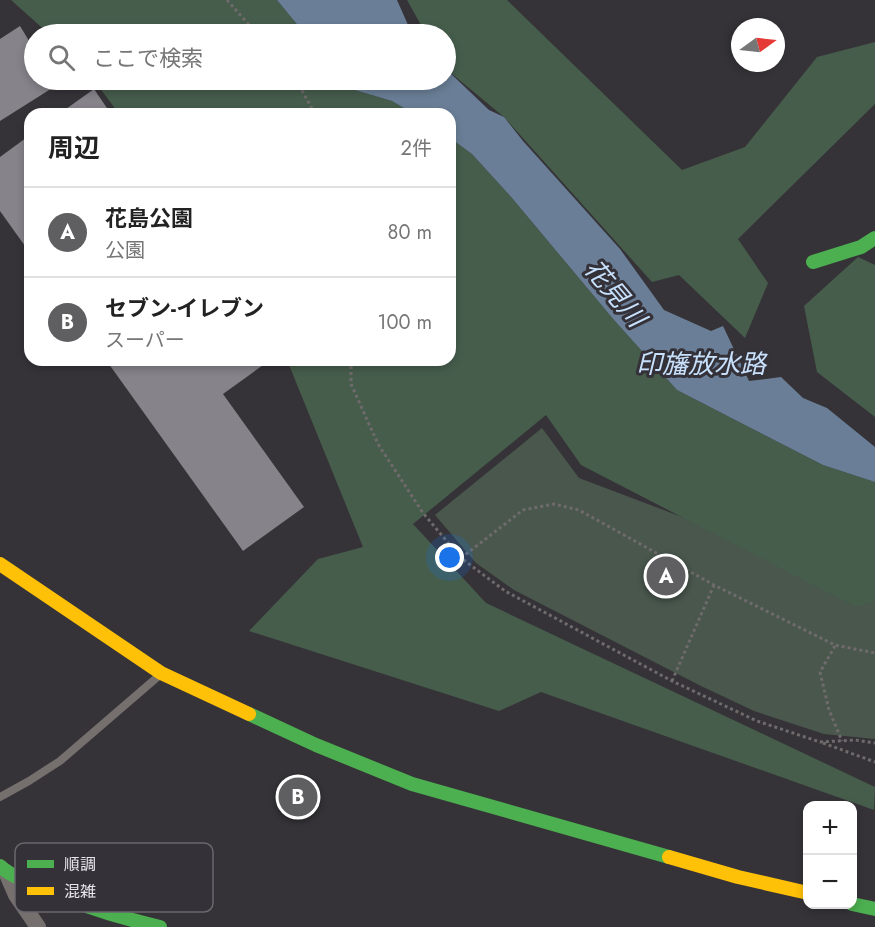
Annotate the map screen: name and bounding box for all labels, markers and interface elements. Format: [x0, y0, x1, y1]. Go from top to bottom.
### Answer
north arrow [731, 18, 785, 72]
search box [24, 24, 456, 90]
icon: search [45, 41, 78, 74]
text: ここで検索 [93, 42, 203, 74]
text: 周辺 [48, 129, 100, 167]
text: 2件 [401, 134, 432, 163]
text: 花島公園 [105, 202, 193, 234]
text: A [60, 218, 75, 247]
text: 80 m [387, 218, 432, 247]
text: 公園 [105, 236, 145, 265]
water label: 花見川 [575, 251, 657, 337]
text: セブン-イレブン [105, 292, 264, 324]
text: B [61, 308, 74, 337]
text: 100 m [377, 308, 432, 337]
text: スーパー [105, 326, 185, 355]
water label: 印旛放水路 [636, 345, 768, 383]
your location [435, 543, 464, 572]
pin: A [646, 554, 686, 598]
pin: B [278, 774, 318, 820]
map controls [803, 801, 857, 909]
button: + [803, 801, 857, 855]
legend [15, 843, 213, 912]
text: 順調 [64, 853, 96, 876]
button: − [803, 855, 857, 909]
text: 混雑 [64, 880, 96, 903]

